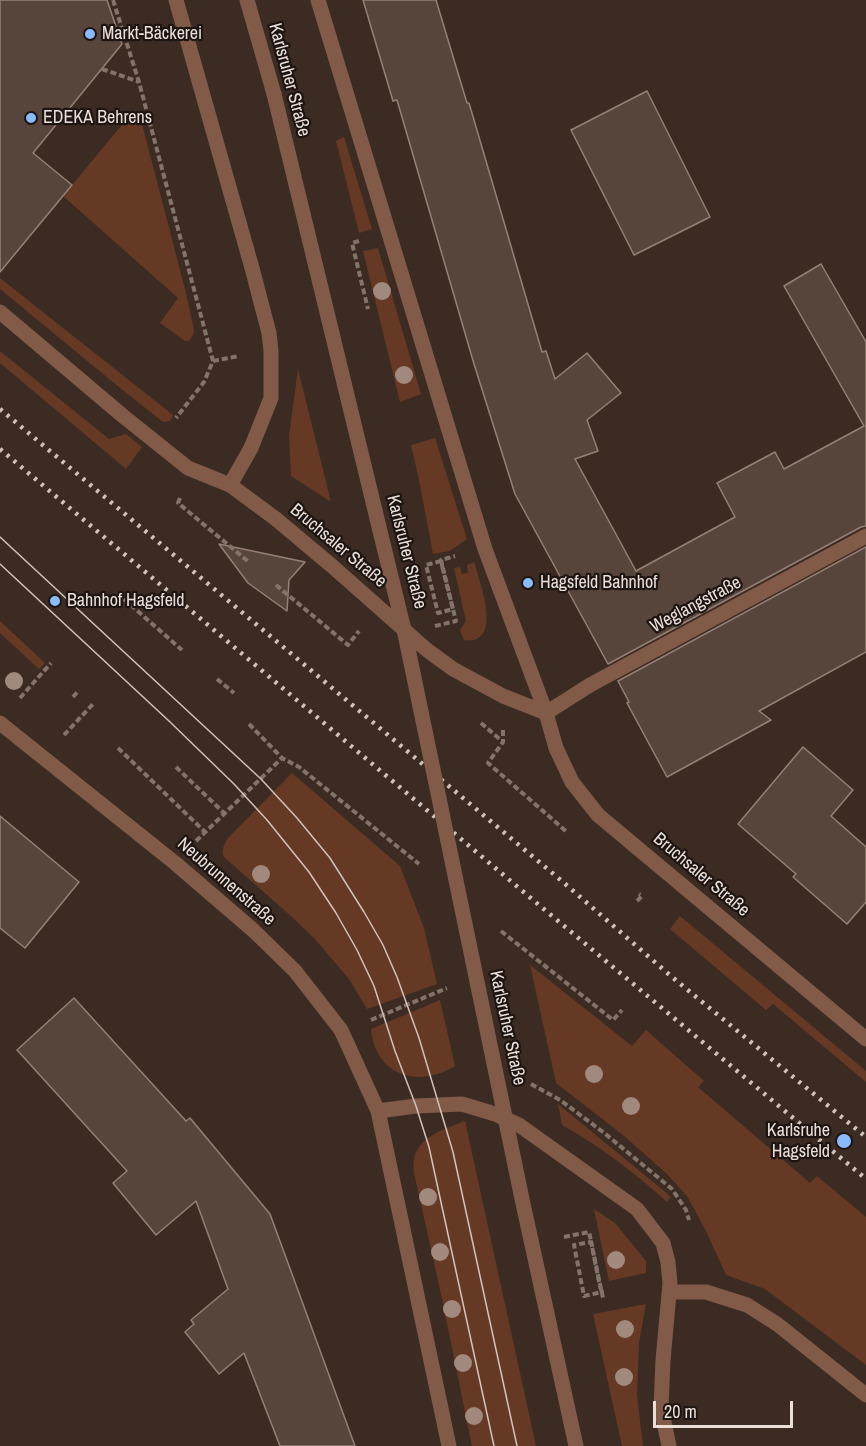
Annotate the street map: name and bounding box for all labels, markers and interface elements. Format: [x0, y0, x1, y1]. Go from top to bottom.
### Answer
street label: Karlsruher Straße [263, 21, 315, 139]
place label: Markt-Bäckerei [102, 23, 202, 45]
marker: Markt-Bäckerei [83, 27, 97, 41]
place label: EDEKA Behrens [43, 107, 152, 129]
marker: EDEKA Behrens [24, 111, 38, 125]
street label: Karlsruher Straße [381, 493, 431, 611]
street label: Bruchsaler Straße [285, 499, 391, 593]
place label: Hagsfeld Bahnhof [540, 572, 657, 594]
street label: Weglangstraße [647, 572, 745, 638]
marker: Hagsfeld Bahnhof [521, 576, 535, 590]
place label: Bahnhof Hagsfeld [67, 590, 184, 612]
marker: Bahnhof Hagsfeld [48, 594, 62, 608]
street label: Bruchsaler Straße [648, 828, 754, 922]
street label: Neubrunnenstraße [172, 833, 280, 931]
street label: Karlsruher Straße [484, 969, 530, 1087]
place label: Karlsruhe Hagsfeld [767, 1120, 830, 1162]
marker: Karlsruhe Hagsfeld [835, 1132, 853, 1150]
scale bar [656, 1389, 796, 1427]
text: 20 m [664, 1399, 697, 1424]

